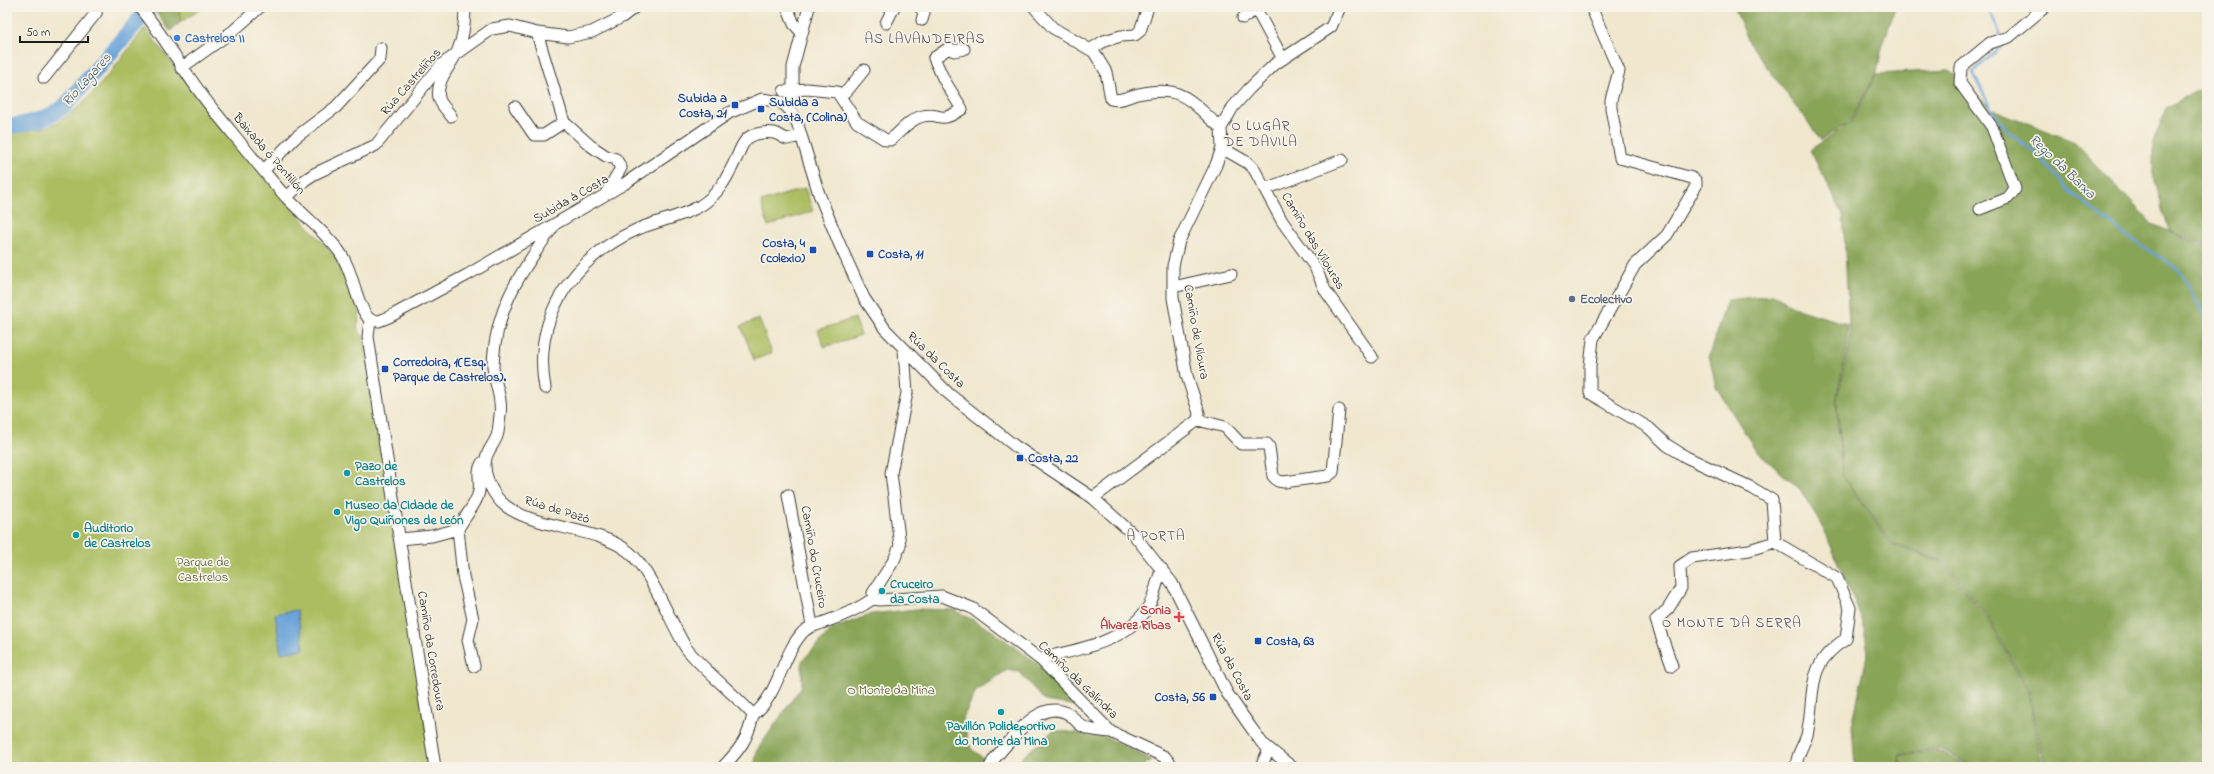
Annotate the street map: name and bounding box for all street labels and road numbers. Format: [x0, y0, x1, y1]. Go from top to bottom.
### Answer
street label: Rúa Castreliños [376, 44, 446, 120]
street label: Baixada ó Pontillón [227, 108, 310, 199]
street label: Subida á Costa [530, 170, 612, 228]
street label: Camiño das Vilouras [1276, 189, 1350, 293]
street label: Camiño de Viloura [1178, 283, 1214, 381]
street label: Rúa da Costa [903, 327, 969, 393]
street label: Rúa de Pazó [522, 491, 592, 529]
street label: Camiño do Cruceiro [796, 504, 832, 610]
street label: Camiño da Corredoura [412, 590, 450, 712]
street label: Rúa da Costa [1206, 630, 1258, 704]
street label: Camiño da Galindra [1034, 637, 1122, 723]

